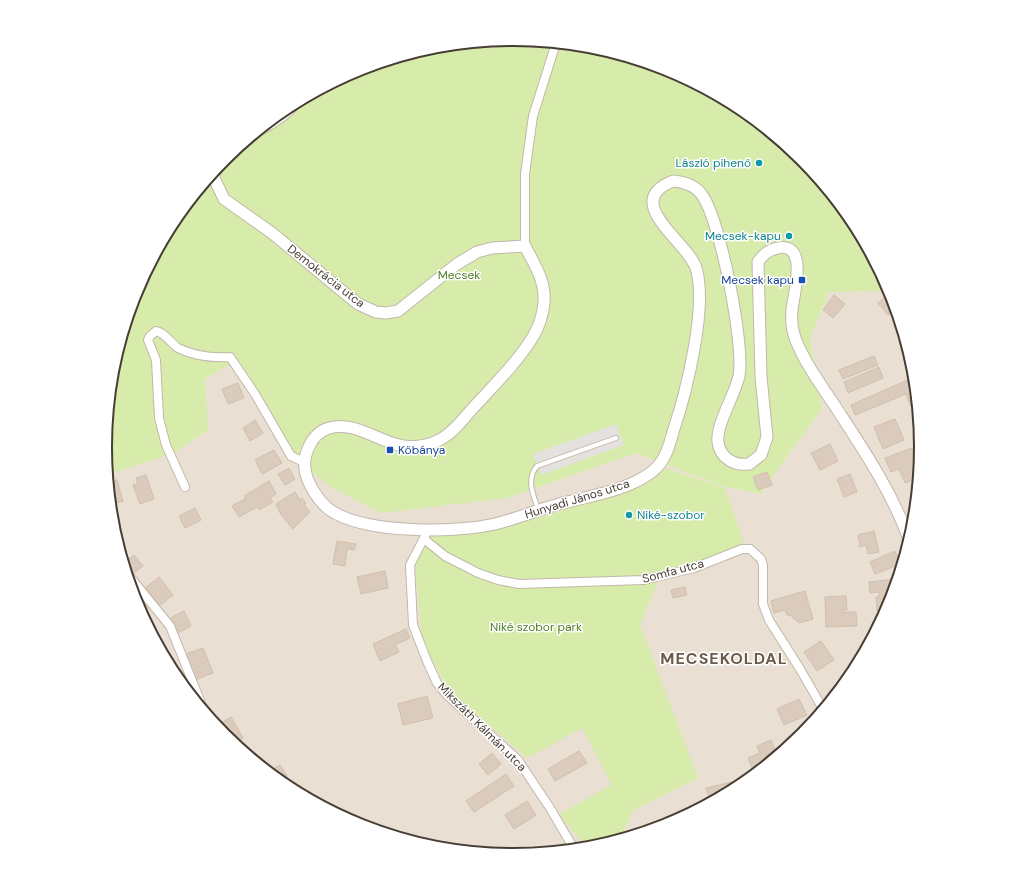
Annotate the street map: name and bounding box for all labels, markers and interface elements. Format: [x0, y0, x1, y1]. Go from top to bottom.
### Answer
place label: László pihenő [676, 155, 751, 171]
marker: László pihenő [754, 158, 764, 168]
place label: Mecsek-kapu [705, 228, 781, 244]
marker: Mecsek-kapu [784, 231, 794, 241]
street label: Demokrácia utca [284, 241, 368, 311]
park label: Mecsek [438, 267, 480, 283]
place label: Mecsek kapu [721, 272, 794, 288]
marker: Mecsek kapu [797, 275, 807, 285]
place label: Kőbánya [398, 442, 445, 458]
marker: Kőbánya [385, 445, 395, 455]
street label: Hunyadi János utca [523, 475, 631, 523]
place label: Niké-szobor [637, 507, 705, 523]
marker: Niké-szobor [624, 510, 634, 520]
street label: Somfa utca [640, 555, 706, 587]
park label: Niké szobor park [490, 619, 582, 635]
district label: MECSEKOLDAL [660, 648, 788, 669]
street label: Mikszáth Kálmán utca [434, 679, 530, 775]

